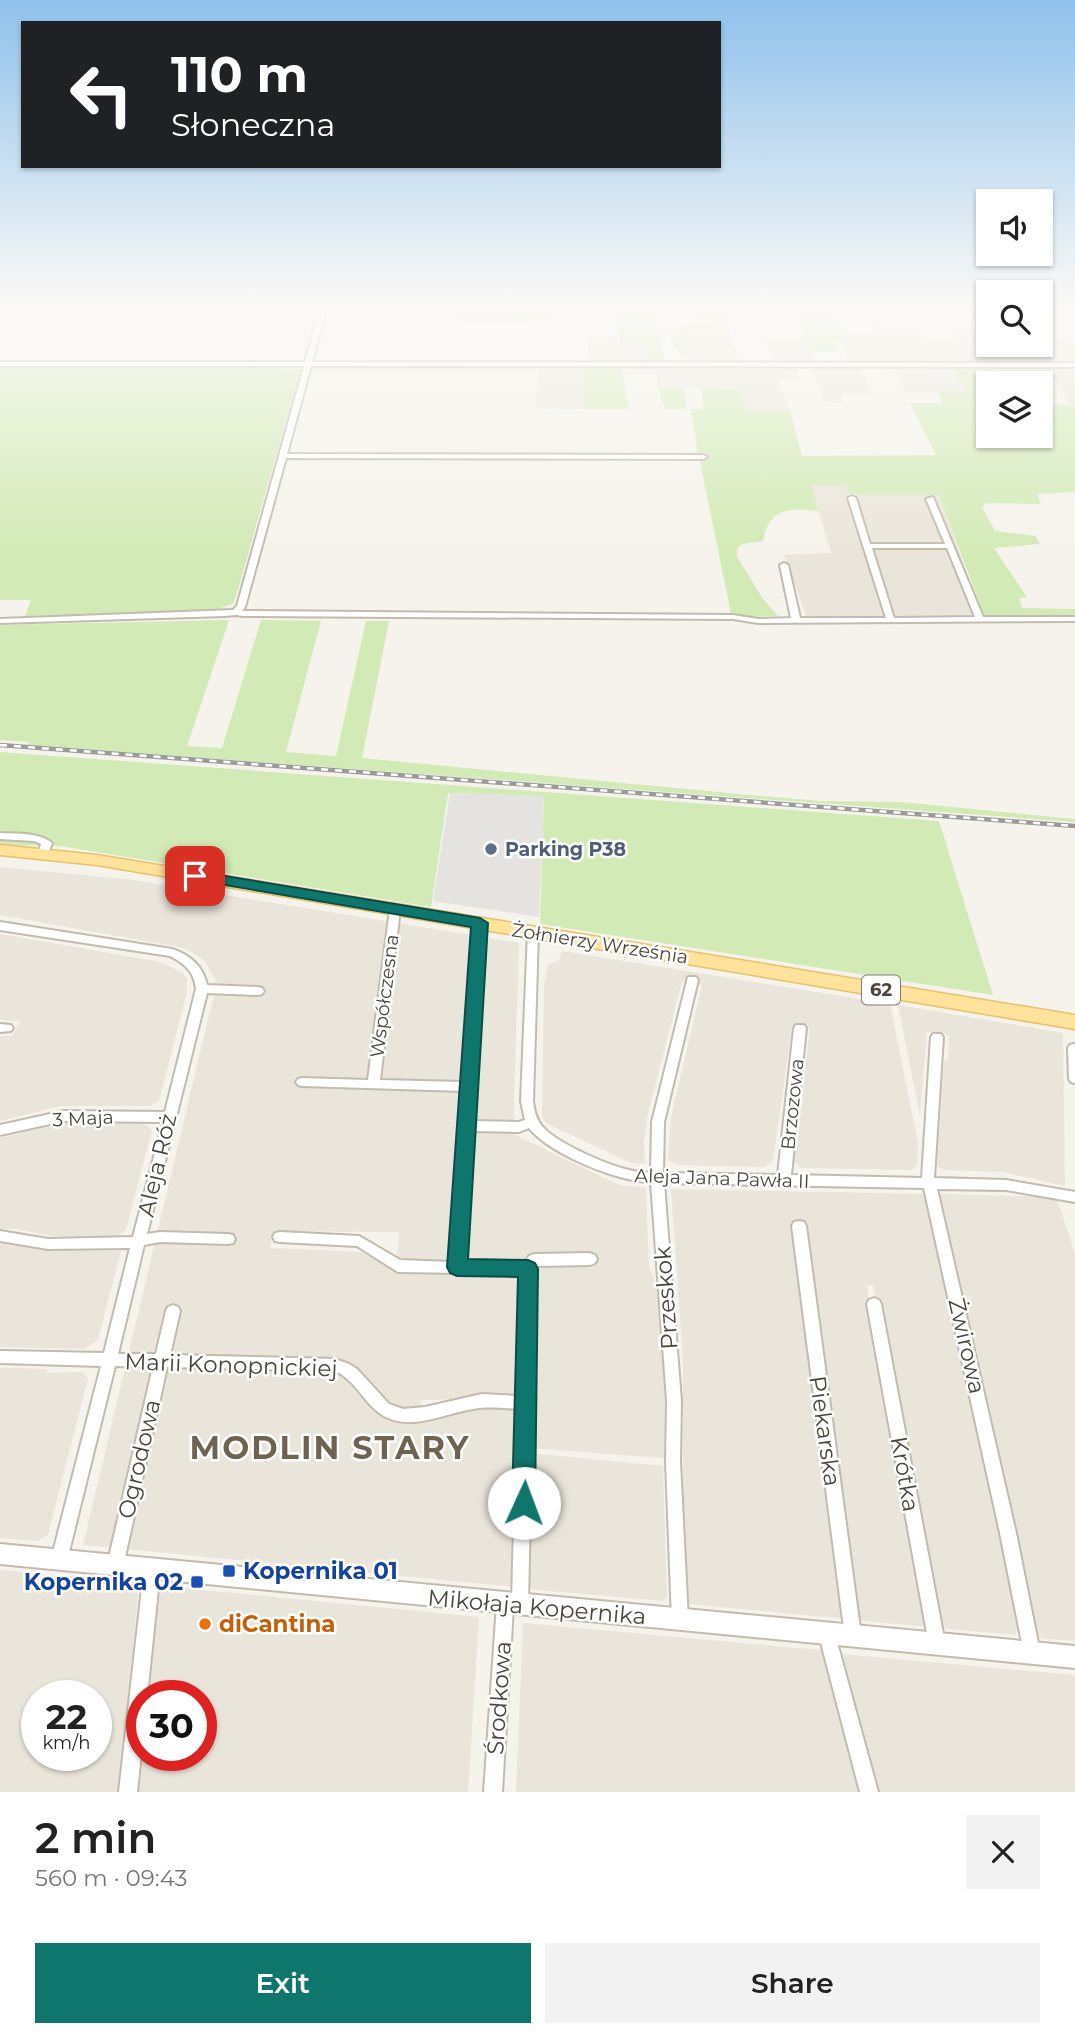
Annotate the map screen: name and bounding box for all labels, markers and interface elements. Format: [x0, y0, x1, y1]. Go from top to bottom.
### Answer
text: 110 m [171, 45, 308, 104]
icon: left [56, 49, 147, 140]
text: Słoneczna [171, 105, 335, 144]
map controls [976, 189, 1053, 448]
button: sound [976, 189, 1053, 266]
button: search [976, 280, 1053, 357]
button: layers [976, 371, 1053, 448]
place label: Parking P38 [505, 838, 626, 861]
marker: Parking P38 [483, 841, 499, 857]
pin [165, 846, 225, 906]
icon: arrive [176, 857, 214, 895]
street label: Żołnierzy Września [510, 918, 690, 969]
street label: Współczesna [366, 933, 403, 1059]
road number: 62 [862, 975, 900, 1004]
street label: Brzozowa [776, 1057, 809, 1151]
street label: 3 Maja [52, 1105, 114, 1132]
street label: Aleja Róż [132, 1111, 182, 1219]
street label: Aleja Jana Pawła II [634, 1164, 810, 1193]
street label: Przeskok [648, 1245, 684, 1351]
street label: Żwirowa [942, 1295, 992, 1397]
street label: Marii Konopnickiej [124, 1347, 338, 1383]
street label: Piekarska [803, 1374, 847, 1488]
street label: Ogrodowa [112, 1397, 166, 1521]
district label: MODLIN STARY [190, 1428, 470, 1467]
street label: Krótka [885, 1434, 925, 1514]
position arrow [487, 1466, 561, 1540]
place label: Kopernika 01 [243, 1557, 398, 1585]
marker: Kopernika 01 [221, 1563, 237, 1579]
place label: Kopernika 02 [24, 1568, 183, 1596]
marker: Kopernika 02 [189, 1574, 205, 1590]
street label: Mikołaja Kopernika [427, 1583, 647, 1631]
place label: diCantina [219, 1610, 336, 1638]
marker: diCantina [197, 1616, 213, 1632]
street label: Środkowa [481, 1640, 517, 1756]
speed limit sign: 30 [126, 1680, 217, 1771]
text: 22 [46, 1695, 87, 1738]
text: km/h [42, 1732, 91, 1754]
text: 2 min [35, 1812, 156, 1864]
button: close [966, 1815, 1040, 1889]
text: 560 m · 09:43 [35, 1864, 187, 1892]
button: Exit [35, 1943, 531, 2023]
button: Share [545, 1943, 1040, 2023]

